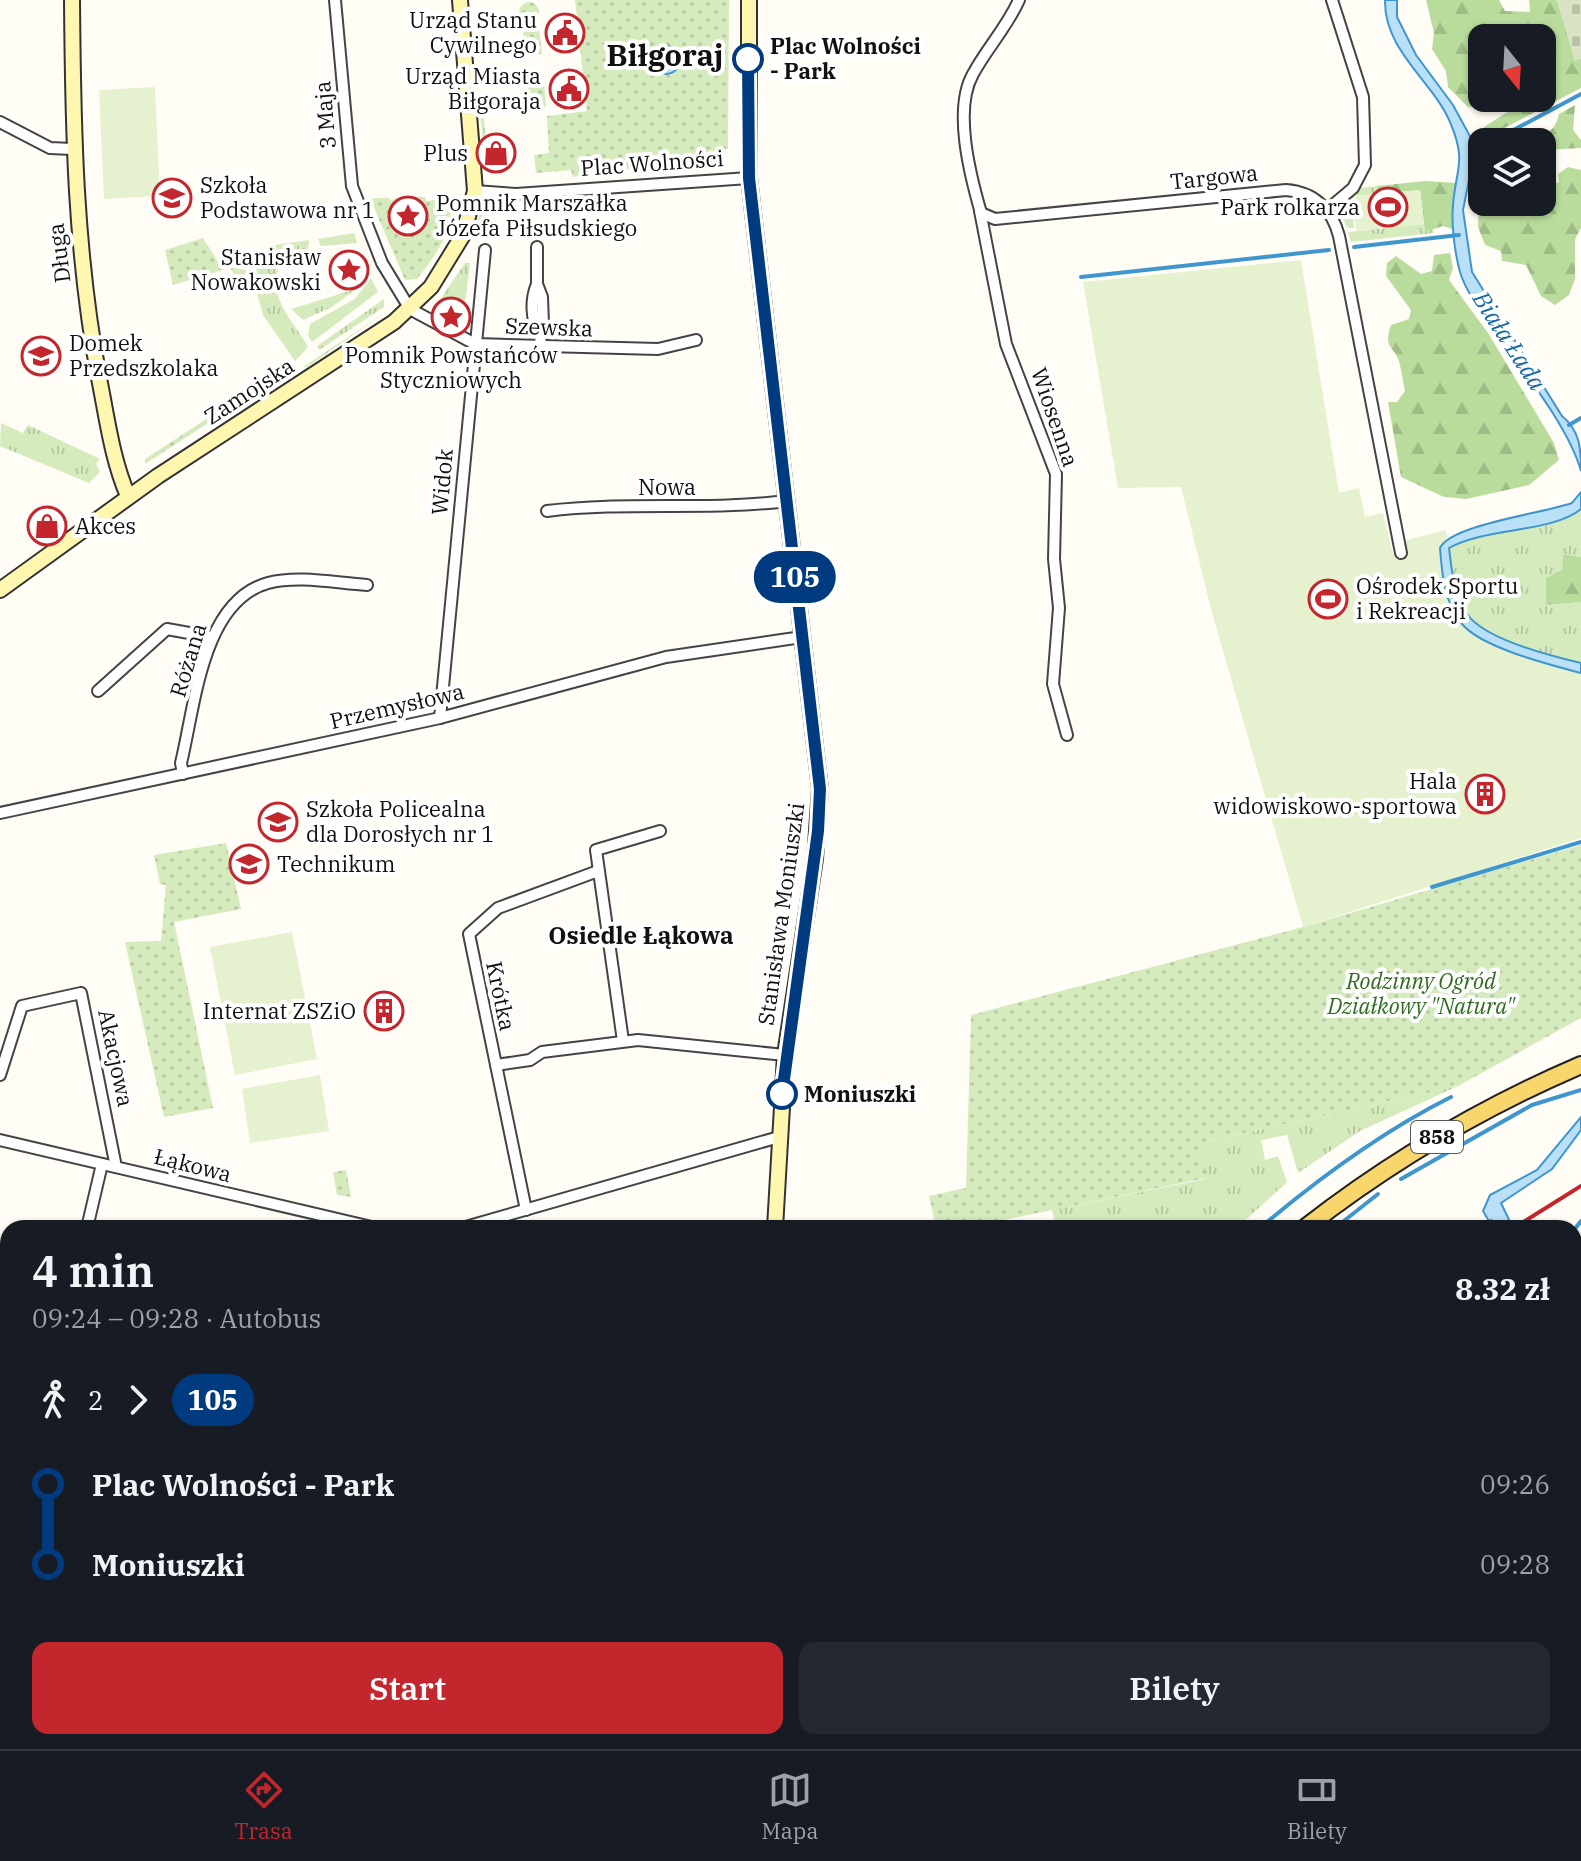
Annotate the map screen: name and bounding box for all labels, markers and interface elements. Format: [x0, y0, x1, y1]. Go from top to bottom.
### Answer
place label: Urząd Stanu Cywilnego [409, 5, 537, 59]
public building icon: Urząd Stanu Cywilnego [544, 12, 586, 54]
north arrow [1468, 24, 1556, 112]
map controls [1468, 24, 1556, 216]
place label: Plac Wolności - Park [770, 31, 921, 85]
district label: Biłgoraj [606, 35, 724, 74]
marker: Plac Wolności - Park [733, 44, 763, 74]
place label: Urząd Miasta Biłgoraja [405, 61, 541, 115]
public building icon: Urząd Miasta Biłgoraja [548, 68, 590, 110]
street label: 3 Maja [307, 80, 342, 150]
button: layers [1468, 128, 1556, 216]
shop icon: Plus [475, 132, 517, 174]
place label: Plus [423, 138, 468, 167]
street label: Plac Wolności [579, 143, 725, 182]
street label: Targowa [1169, 157, 1259, 196]
place label: Szkoła Podstawowa nr 1 [200, 170, 375, 224]
school or university icon: Szkoła Podstawowa nr 1 [151, 177, 193, 219]
sports icon: Park rolkarza [1367, 186, 1409, 228]
place label: Pomnik Marszałka Józefa Piłsudskiego [436, 188, 637, 242]
place label: Park rolkarza [1220, 192, 1360, 221]
place icon: Pomnik Marszałka Józefa Piłsudskiego [387, 195, 429, 237]
street label: Długa [40, 222, 77, 285]
place label: Stanisław Nowakowski [190, 242, 321, 296]
place icon: Stanisław Nowakowski [328, 249, 370, 291]
water label: Biała Łada [1465, 284, 1554, 396]
place icon: Pomnik Powstańców Styczniowych [430, 296, 472, 338]
street label: Szewska [504, 310, 594, 343]
place label: Domek Przedszkolaka [69, 328, 219, 382]
school or university icon: Domek Przedszkolaka [20, 335, 62, 377]
place label: Pomnik Powstańców Styczniowych [344, 340, 558, 394]
street label: Zamojska [198, 351, 299, 430]
street label: Wiosenna [1025, 363, 1086, 470]
street label: Widok [424, 447, 459, 516]
street label: Nowa [638, 472, 696, 501]
shop icon: Akces [26, 505, 68, 547]
place label: Akces [75, 511, 136, 540]
line badge: 105 [749, 551, 841, 603]
text: 105 [770, 558, 820, 595]
place label: Ośrodek Sportu i Rekreacji [1356, 571, 1518, 625]
sports icon: Ośrodek Sportu i Rekreacji [1307, 578, 1349, 620]
street label: Różana [163, 619, 212, 700]
street label: Przemysłowa [327, 676, 467, 735]
place label: Hala widowiskowo-sportowa [1214, 766, 1457, 820]
building icon: Hala widowiskowo-sportowa [1464, 773, 1506, 815]
place label: Szkoła Policealna dla Dorosłych nr 1 [306, 794, 495, 848]
school or university icon: Szkoła Policealna dla Dorosłych nr 1 [257, 801, 299, 843]
street label: Stanisława Moniuszki [751, 801, 810, 1027]
school or university icon: Technikum [228, 843, 270, 885]
place label: Technikum [277, 849, 395, 878]
district label: Osiedle Łąkowa [548, 919, 734, 951]
street label: Krótka [480, 959, 523, 1033]
park label: Rodzinny Ogród Działkowy "Natura" [1326, 966, 1516, 1020]
building icon: Internat ZSZiO [363, 990, 405, 1032]
place label: Internat ZSZiO [203, 996, 356, 1025]
street label: Akacjowa [92, 1006, 141, 1109]
marker: Moniuszki [767, 1079, 797, 1109]
place label: Moniuszki [804, 1079, 916, 1108]
road number: 858 [1411, 1121, 1463, 1153]
street label: Łąkowa [151, 1141, 235, 1188]
text: 4 min [32, 1242, 154, 1299]
text: 8.32 zł [1455, 1269, 1550, 1308]
text: 09:24 – 09:28 · Autobus [32, 1301, 321, 1335]
icon: walk [32, 1378, 76, 1422]
icon: forward [116, 1378, 160, 1422]
text: 105 [188, 1381, 238, 1418]
text: 2 [88, 1383, 104, 1417]
text: Plac Wolności - Park [92, 1465, 394, 1504]
text: 09:26 [1480, 1467, 1550, 1501]
text: Moniuszki [92, 1545, 245, 1584]
text: 09:28 [1480, 1547, 1550, 1581]
button: Start [32, 1642, 783, 1734]
button: Bilety [799, 1642, 1550, 1734]
tab: Trasa [234, 1768, 293, 1845]
tab: Mapa [762, 1768, 818, 1845]
tab: Bilety [1287, 1768, 1347, 1845]

